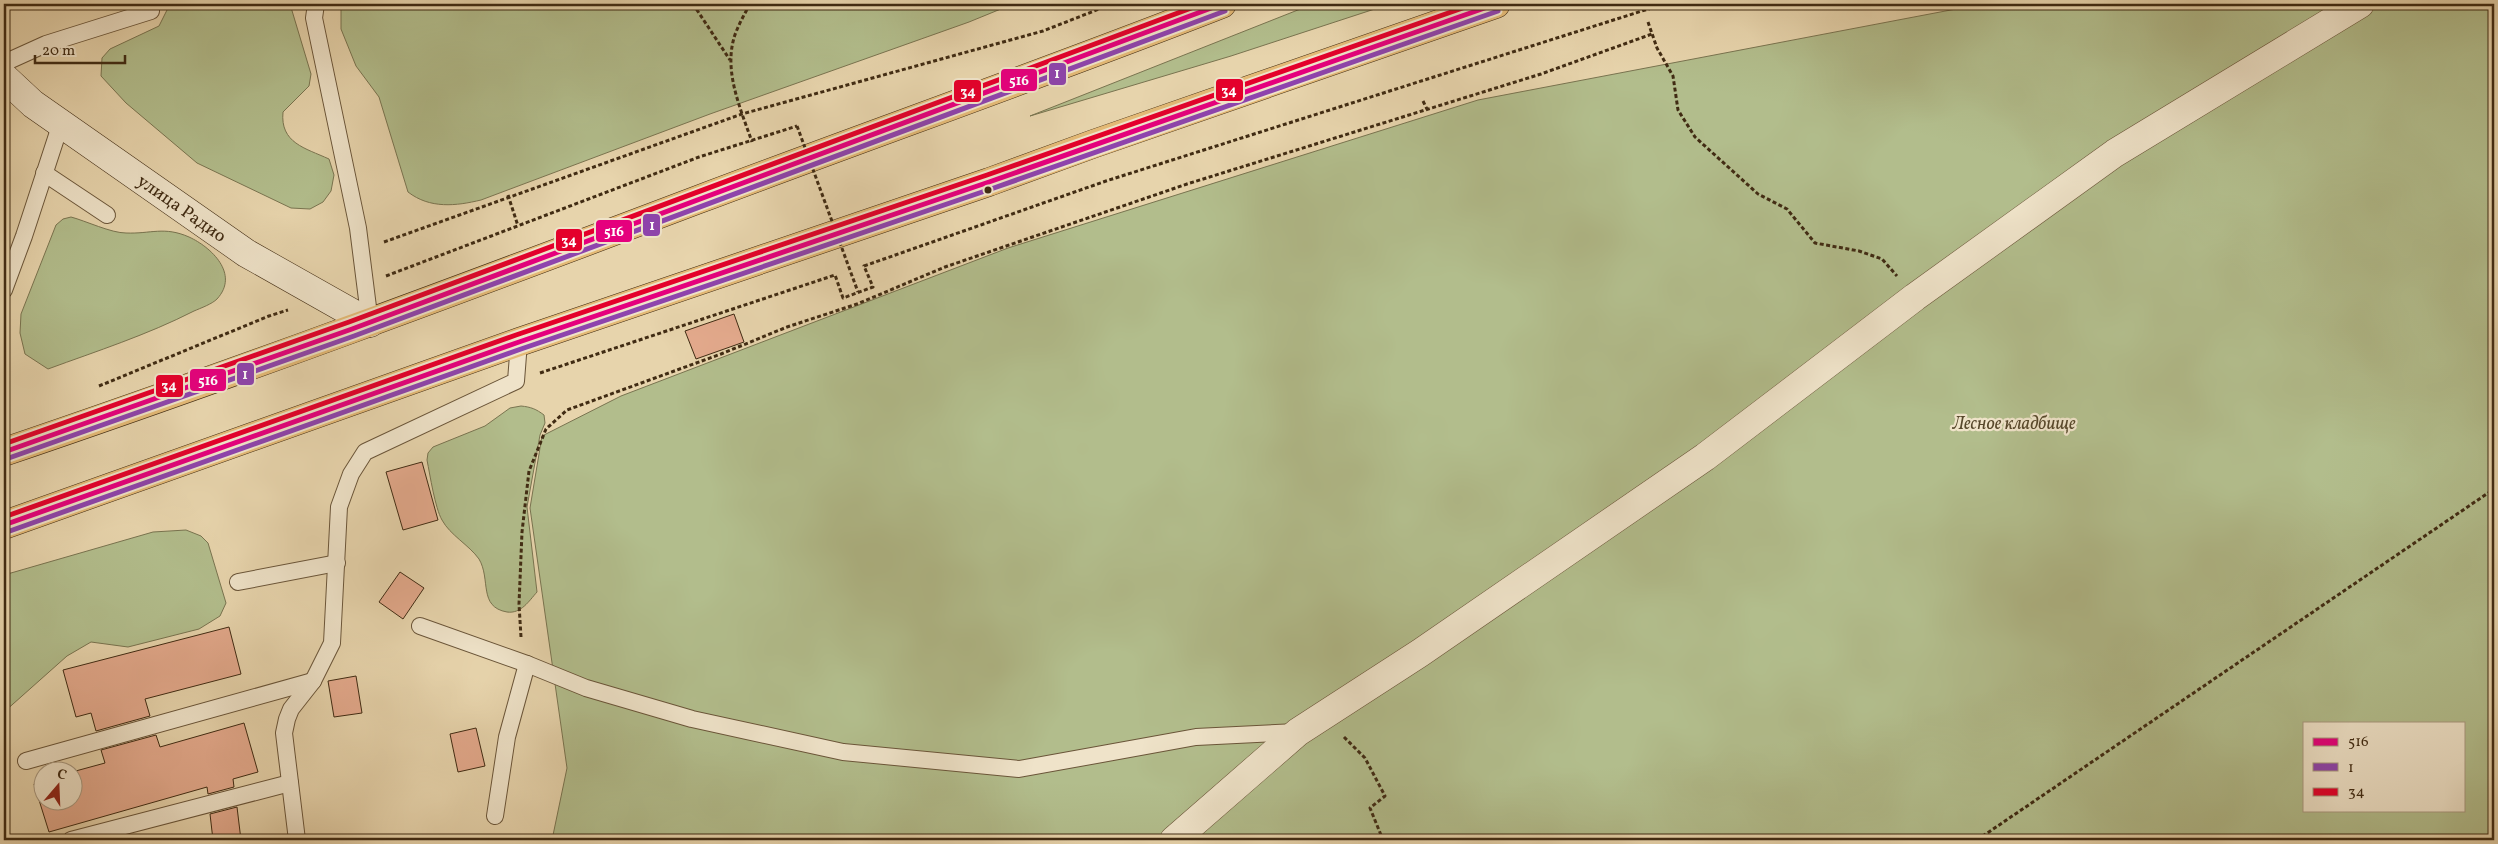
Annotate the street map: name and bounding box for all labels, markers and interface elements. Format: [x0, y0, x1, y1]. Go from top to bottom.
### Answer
scale bar [35, 32, 125, 64]
text: 20 m [42, 41, 75, 62]
line badge: 1 [1048, 62, 1067, 86]
text: 1 [1054, 65, 1060, 84]
line badge: 516 [1000, 68, 1038, 92]
text: 516 [1009, 72, 1029, 91]
line badge: 34 [1215, 78, 1244, 102]
line badge: 34 [953, 79, 982, 103]
text: 34 [1221, 82, 1237, 101]
text: 34 [960, 83, 976, 102]
street label: улица Радио [131, 169, 231, 249]
unlabelled marker [983, 185, 993, 195]
line badge: 1 [642, 213, 661, 237]
text: 1 [649, 217, 655, 236]
line badge: 516 [595, 219, 633, 243]
text: 516 [604, 223, 624, 242]
line badge: 34 [555, 228, 583, 252]
text: 34 [561, 232, 577, 251]
line badge: 1 [236, 362, 255, 386]
text: 1 [242, 366, 248, 385]
line badge: 516 [189, 368, 227, 392]
text: 516 [198, 372, 218, 391]
line badge: 34 [155, 374, 184, 398]
text: 34 [161, 377, 177, 396]
park label: Лесное кладбище [1951, 412, 2076, 437]
legend [2303, 722, 2466, 812]
text: 516 [2348, 732, 2369, 753]
text: 1 [2348, 758, 2354, 779]
north arrow [32, 762, 82, 812]
text: С [54, 765, 69, 786]
text: 34 [2348, 782, 2365, 803]

